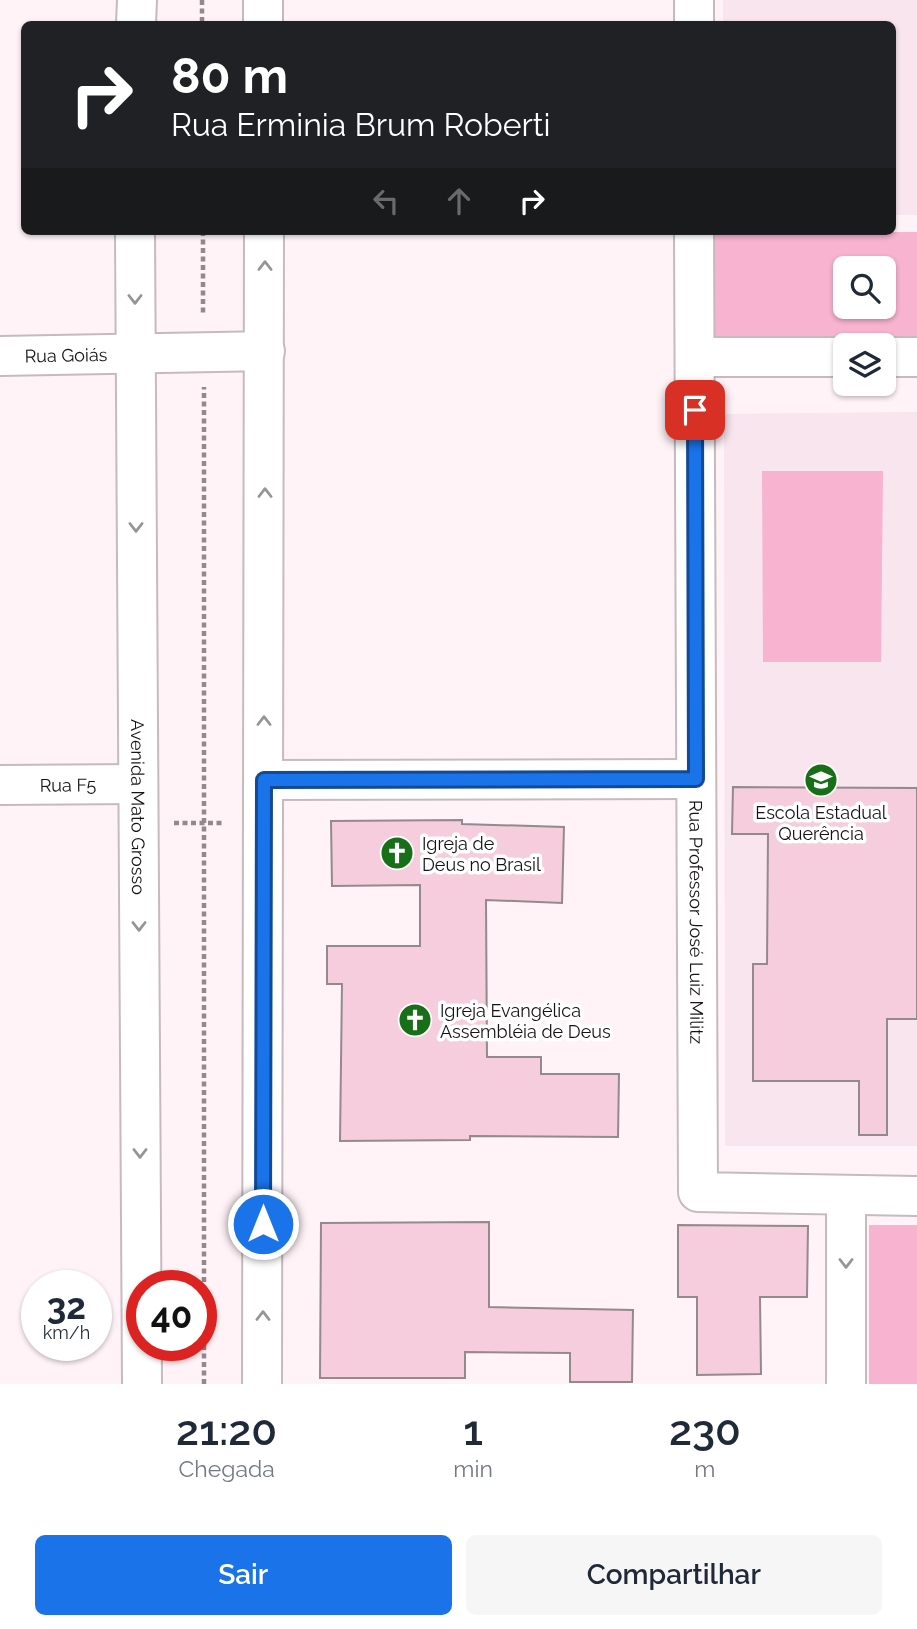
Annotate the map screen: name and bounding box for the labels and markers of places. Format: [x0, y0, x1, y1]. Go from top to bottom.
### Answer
pin [665, 380, 725, 440]
school or university icon: Escola Estadual Querência [802, 761, 840, 799]
place label: Escola Estadual Querência [755, 802, 887, 844]
place label: Igreja de Deus no Brasil [422, 833, 541, 875]
church icon: Igreja de Deus no Brasil [378, 834, 416, 872]
place label: Igreja Evangélica Assembléia de Deus [440, 1000, 611, 1042]
church icon: Igreja Evangélica Assembléia de Deus [396, 1001, 434, 1039]

